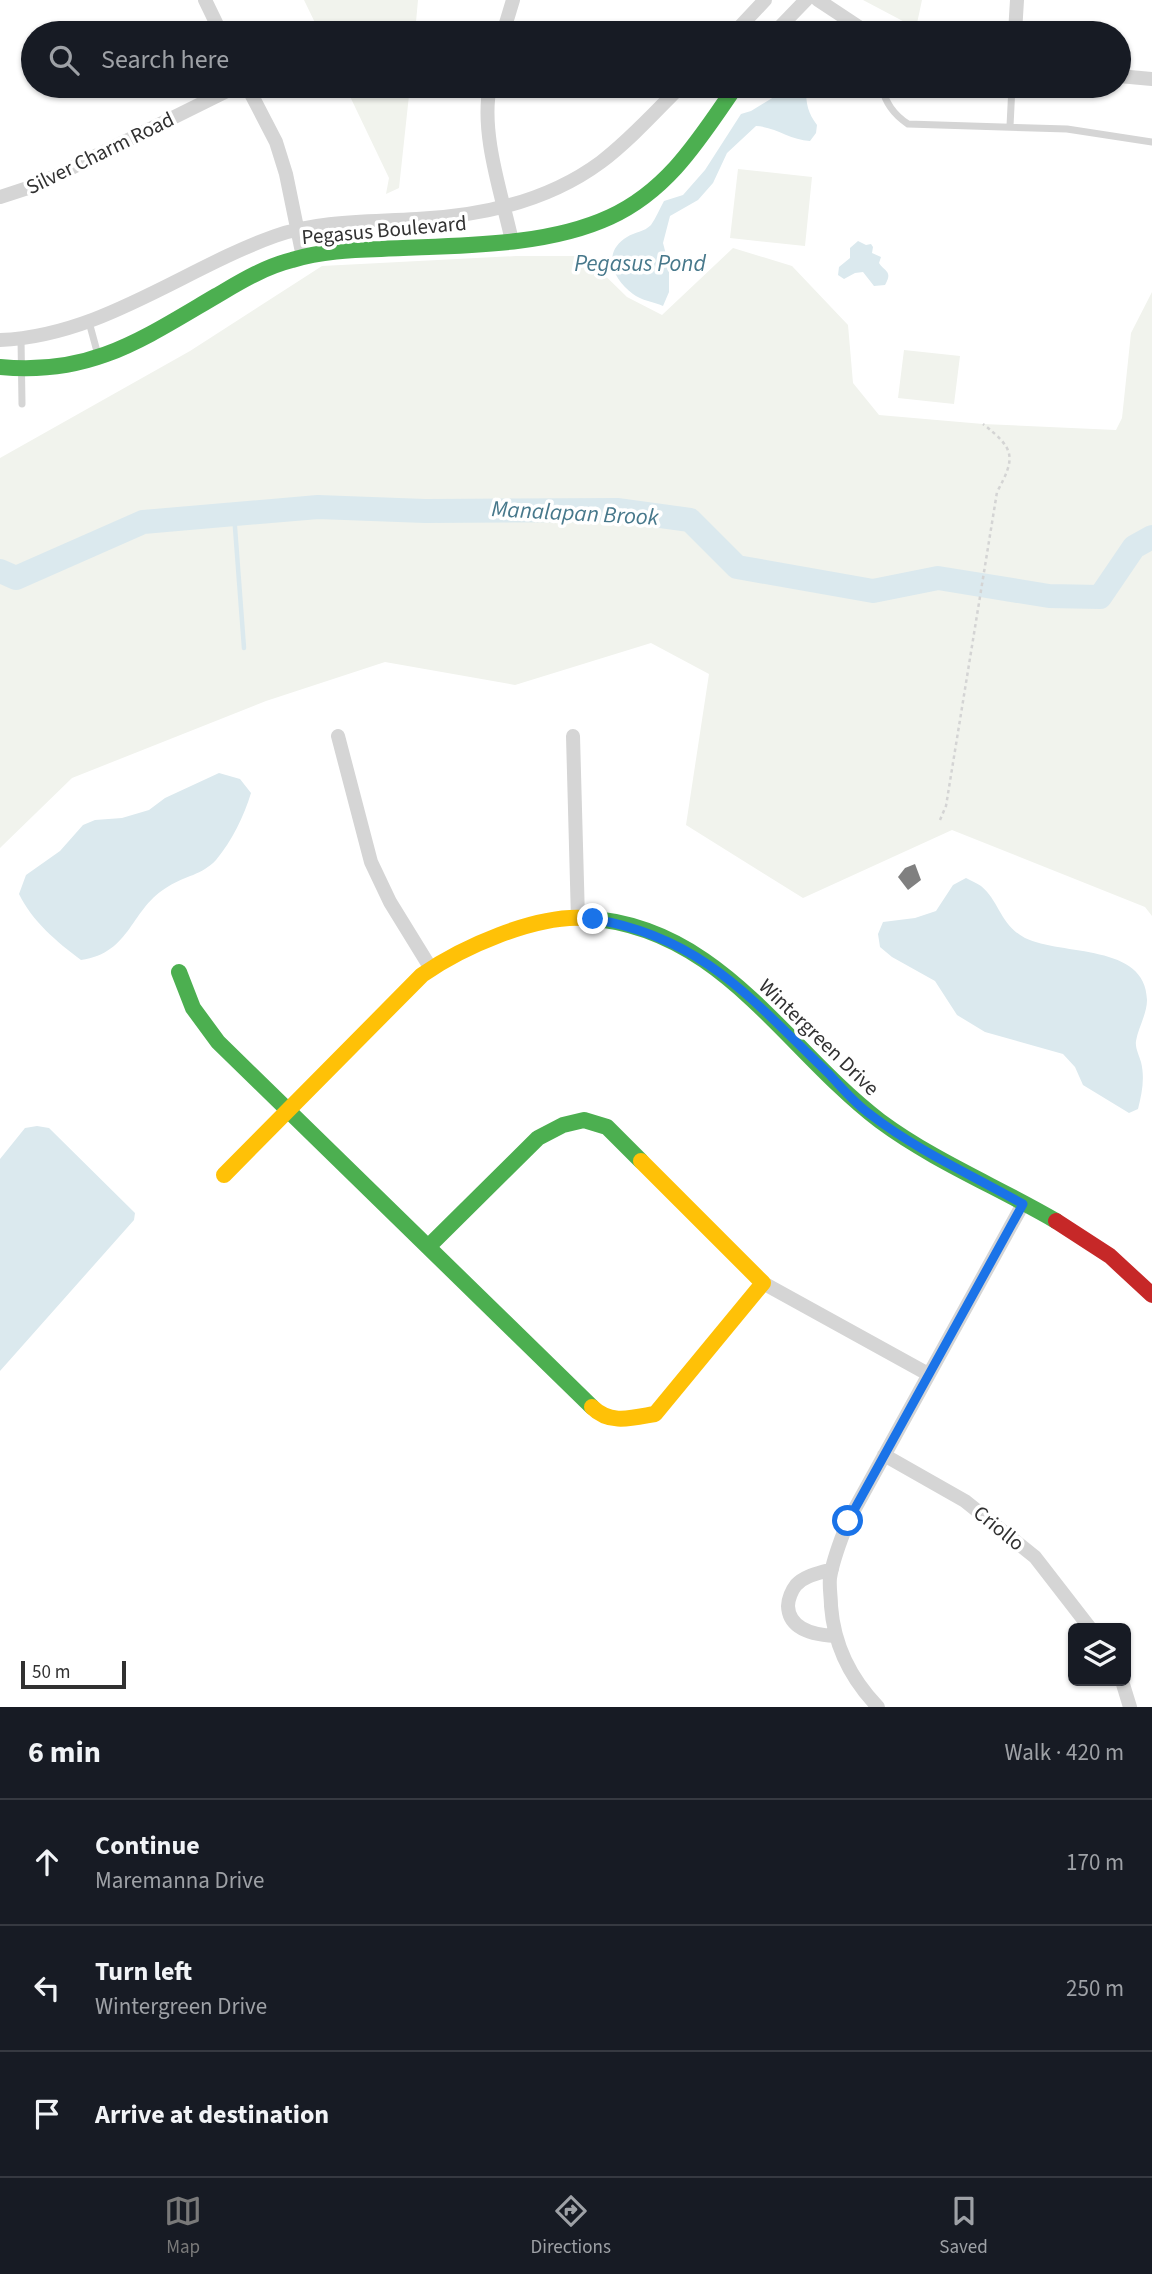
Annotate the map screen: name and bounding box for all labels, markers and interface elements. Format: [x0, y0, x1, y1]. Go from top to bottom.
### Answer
search box [21, 21, 1131, 98]
icon: search [45, 41, 83, 79]
text: Search here [101, 41, 229, 78]
street label: Silver Charm Road [21, 104, 179, 202]
street label: Pegasus Boulevard [300, 208, 468, 252]
water label: Pegasus Pond [574, 247, 706, 280]
water label: Manalapan Brook [490, 492, 661, 534]
route end [577, 903, 608, 934]
street label: Wintergreen Drive [752, 972, 886, 1102]
street label: Criollo [967, 1498, 1031, 1558]
route start [832, 1505, 863, 1536]
map controls [1068, 1623, 1131, 1686]
button: layers [1068, 1623, 1131, 1686]
scale bar [21, 1658, 126, 1690]
text: 50 m [32, 1659, 70, 1686]
text: 6 min [28, 1731, 101, 1774]
text: Walk · 420 m [1005, 1736, 1124, 1769]
text: Continue [95, 1827, 200, 1864]
icon: ahead [28, 1843, 66, 1881]
text: 170 m [1066, 1846, 1124, 1879]
text: Maremanna Drive [95, 1864, 264, 1897]
text: Turn left [95, 1953, 192, 1990]
icon: left [28, 1969, 66, 2007]
text: 250 m [1066, 1972, 1124, 2005]
text: Wintergreen Drive [95, 1990, 267, 2023]
icon: arrive [28, 2095, 66, 2133]
text: Arrive at destination [95, 2096, 329, 2133]
tab: Map [164, 2192, 202, 2261]
tab: Directions [531, 2192, 611, 2261]
tab: Saved [939, 2192, 988, 2261]

